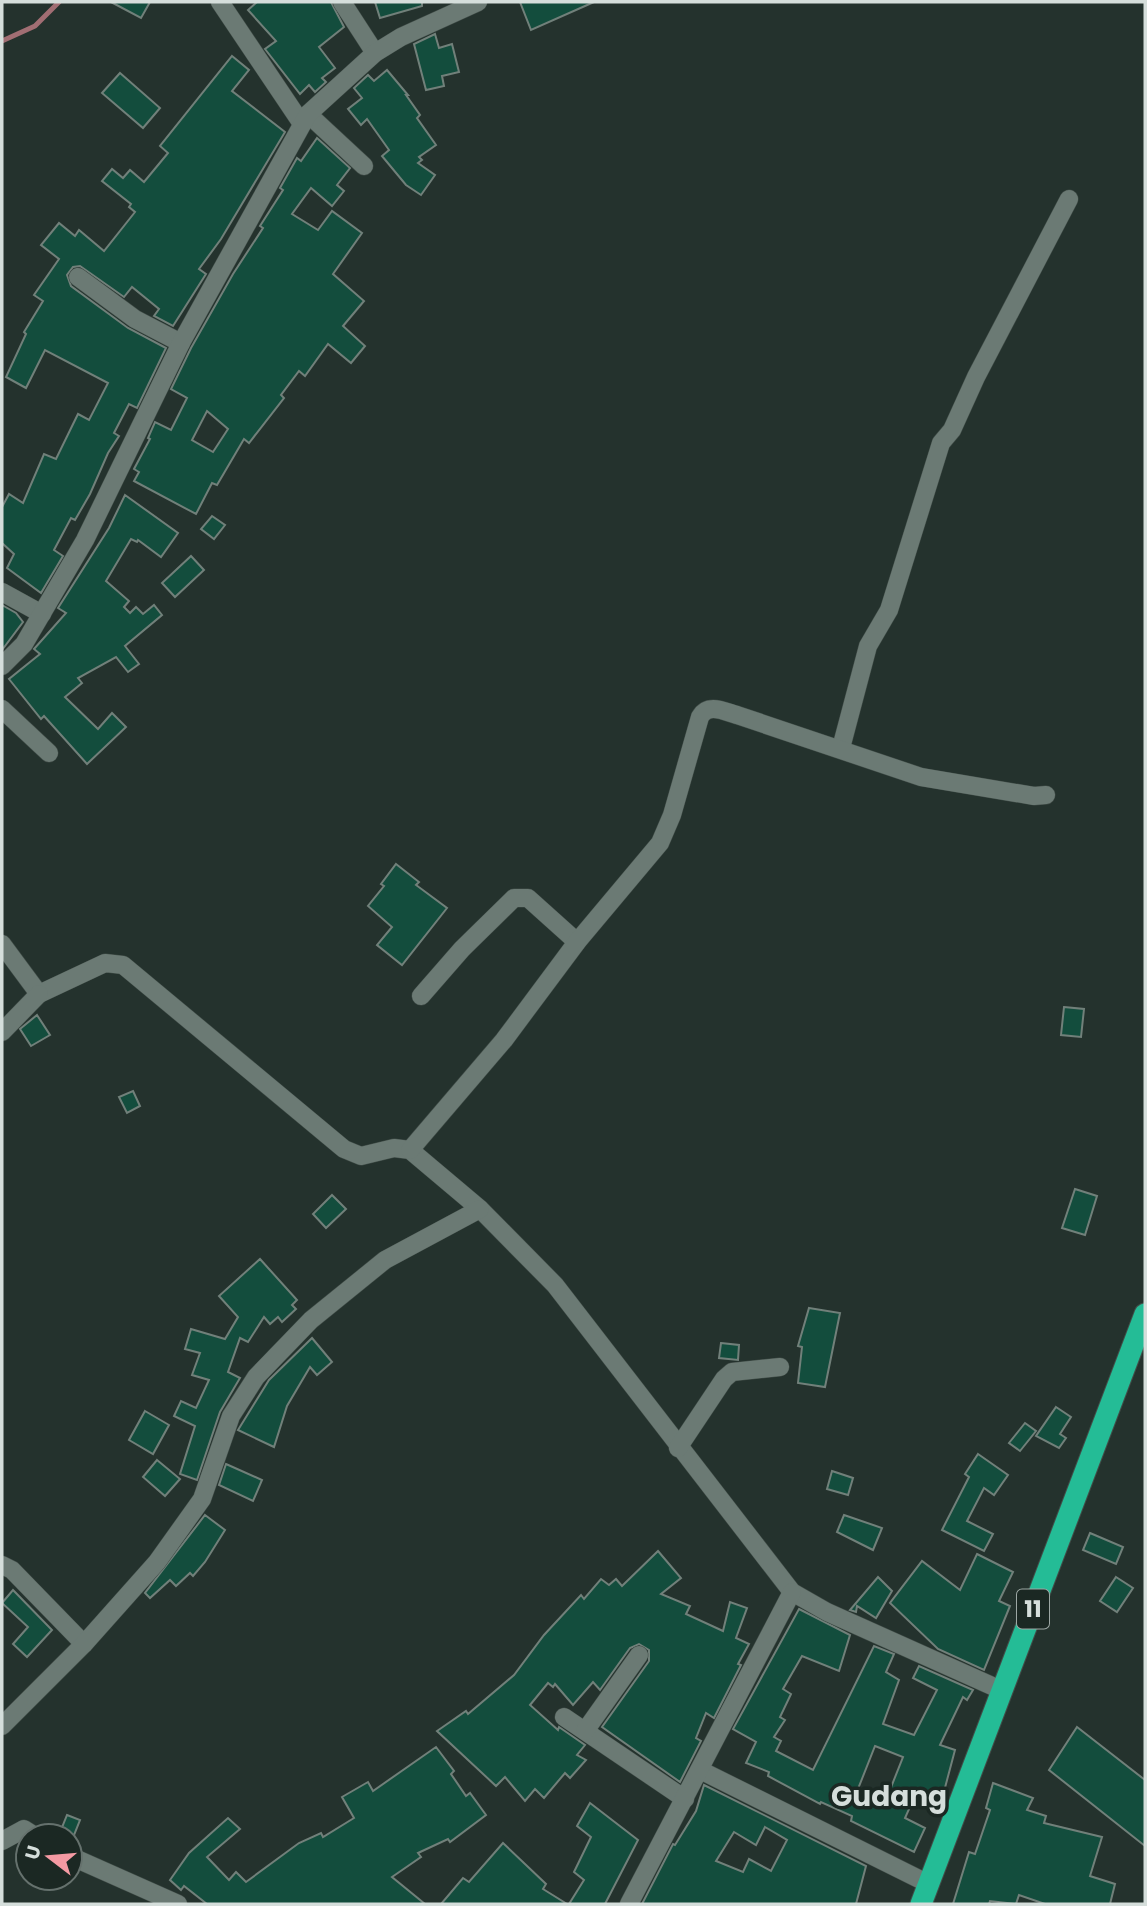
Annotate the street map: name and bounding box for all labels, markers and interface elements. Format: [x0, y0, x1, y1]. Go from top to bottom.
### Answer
road number: 11 [1017, 1590, 1049, 1628]
district label: Gudang [831, 1777, 947, 1816]
north arrow [14, 1822, 84, 1892]
text: U [18, 1842, 48, 1863]

